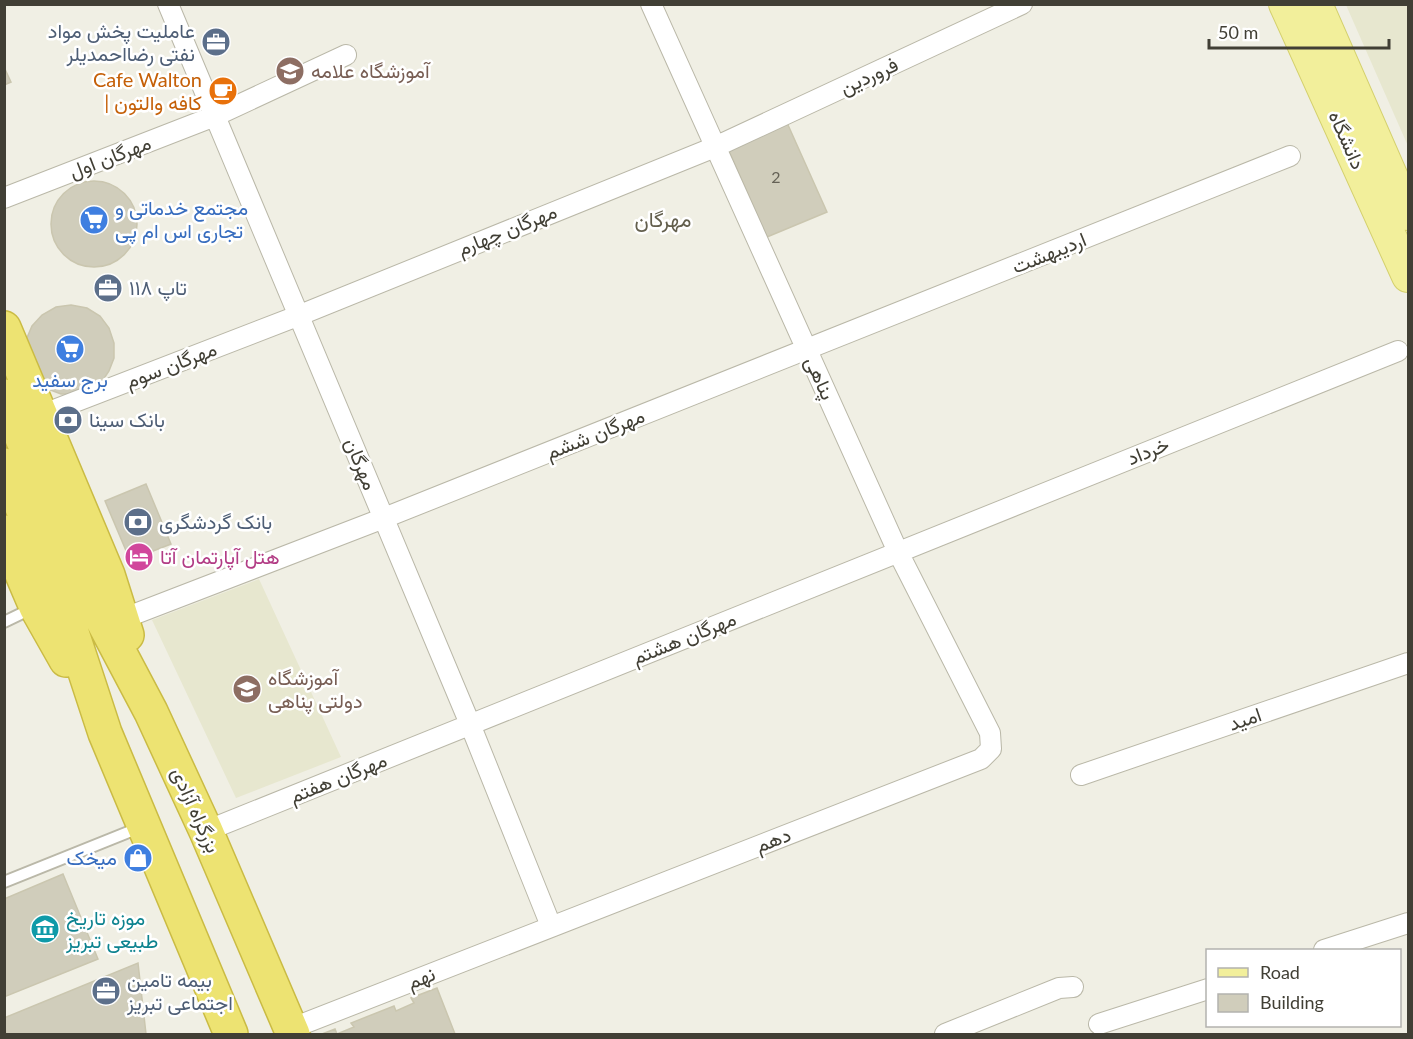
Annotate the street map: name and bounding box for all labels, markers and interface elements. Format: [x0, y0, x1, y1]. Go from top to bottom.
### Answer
scale bar [1209, 12, 1389, 50]
place label: عاملیت پخش مواد نفتی رضااحمدیلر [48, 18, 195, 67]
text: 50 m [1218, 21, 1258, 43]
office icon: عاملیت پخش مواد نفتی رضااحمدیلر [200, 26, 232, 58]
street label: فروردین [836, 51, 902, 101]
school or university icon: آموزشگاه علامه [274, 55, 306, 87]
place label: آموزشگاه علامه [311, 58, 431, 84]
place label: Cafe Walton | کافه والتون [93, 67, 202, 116]
cafe icon: Cafe Walton | کافه والتون [207, 75, 239, 107]
street label: دانشگاه [1324, 107, 1371, 173]
street label: مهرگان اول [65, 130, 155, 184]
house number: 2 [771, 167, 781, 186]
place label: مجتمع خدماتی و تجاری اس ام پی [115, 195, 248, 245]
street label: مهرگان چهارم [453, 198, 561, 263]
supermarket icon: مجتمع خدماتی و تجاری اس ام پی [78, 204, 110, 236]
district label: مهرگان [635, 206, 691, 233]
street label: اردیبهشت [1008, 226, 1090, 280]
office icon: تاپ ۱۱۸ [92, 272, 124, 304]
place label: تاپ ۱۱۸ [129, 275, 187, 302]
supermarket icon: برج سفید [54, 333, 86, 365]
street label: مهرگان سوم [122, 336, 220, 394]
street label: پناهی [798, 352, 841, 404]
place label: برج سفید [32, 367, 108, 394]
street label: مهرگان ششم [542, 402, 648, 466]
bank icon: بانک سینا [52, 404, 84, 436]
place label: بانک سینا [89, 407, 165, 432]
street label: خرداد [1123, 431, 1173, 471]
street label: مهرگان [339, 434, 383, 494]
bank icon: بانک گردشگری [122, 506, 154, 538]
place label: بانک گردشگری [159, 509, 272, 535]
hotel icon: هتل آپارتمان آتا [123, 541, 155, 573]
place label: هتل آپارتمان آتا [160, 544, 280, 571]
street label: مهرگان هشتم [628, 605, 740, 671]
place label: آموزشگاه دولتی پناهی [268, 665, 363, 715]
school or university icon: آموزشگاه دولتی پناهی [231, 673, 263, 705]
street label: امید [1225, 701, 1265, 736]
street label: مهرگان هفتم [285, 747, 391, 809]
street label: بزرگراه آزادی [166, 763, 226, 857]
street label: دهم [751, 821, 795, 859]
shop icon: میخک [122, 842, 154, 874]
place label: میخک [67, 845, 117, 870]
place label: موزه تاریخ طبیعی تبریز [65, 905, 158, 954]
museum icon: موزه تاریخ طبیعی تبریز [29, 913, 61, 945]
legend [1206, 949, 1401, 1027]
street label: نهم [403, 961, 439, 995]
text: Road [1260, 961, 1300, 983]
place label: بیمه تامین اجتماعی تبریز [126, 967, 233, 1016]
office icon: بیمه تامین اجتماعی تبریز [90, 975, 122, 1007]
text: Building [1260, 991, 1324, 1013]

